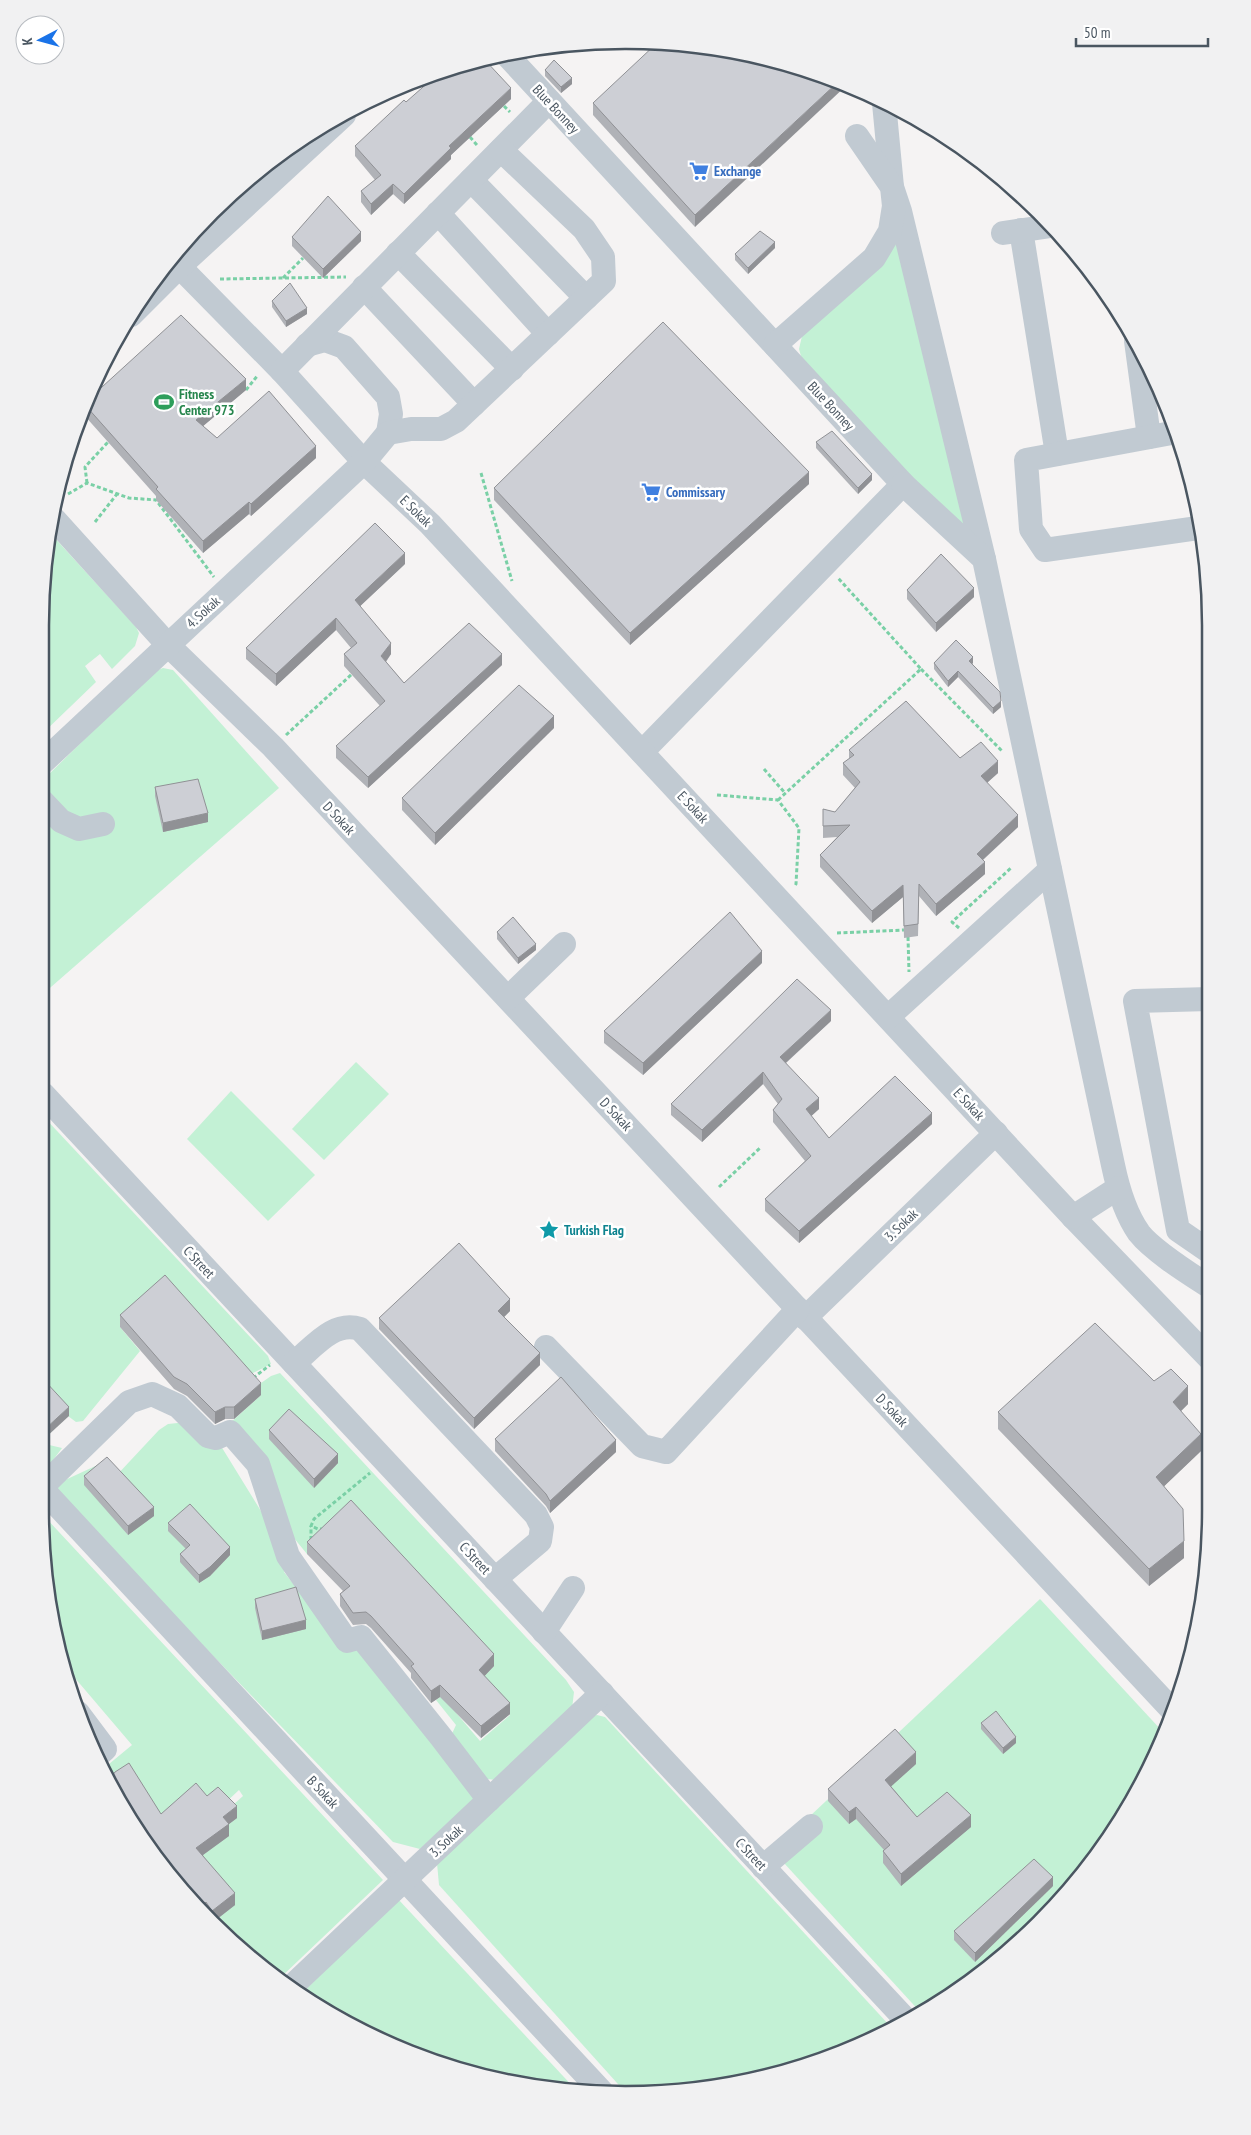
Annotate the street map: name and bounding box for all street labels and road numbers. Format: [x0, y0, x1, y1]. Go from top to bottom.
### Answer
street label: Blue Bonney [529, 81, 584, 138]
street label: Blue Bonney [804, 378, 859, 435]
street label: E Sokak [396, 492, 436, 531]
street label: 4. Sokak [182, 592, 224, 632]
street label: E Sokak [674, 787, 713, 827]
street label: D Sokak [319, 798, 359, 839]
street label: E Sokak [950, 1084, 989, 1124]
street label: D Sokak [596, 1094, 636, 1135]
street label: 3. Sokak [881, 1204, 922, 1245]
street label: C Street [179, 1242, 219, 1282]
street label: D Sokak [872, 1390, 912, 1431]
street label: C Street [455, 1538, 495, 1578]
street label: B Sokak [303, 1772, 343, 1812]
street label: 3. Sokak [425, 1821, 467, 1861]
street label: C Street [731, 1834, 771, 1874]

